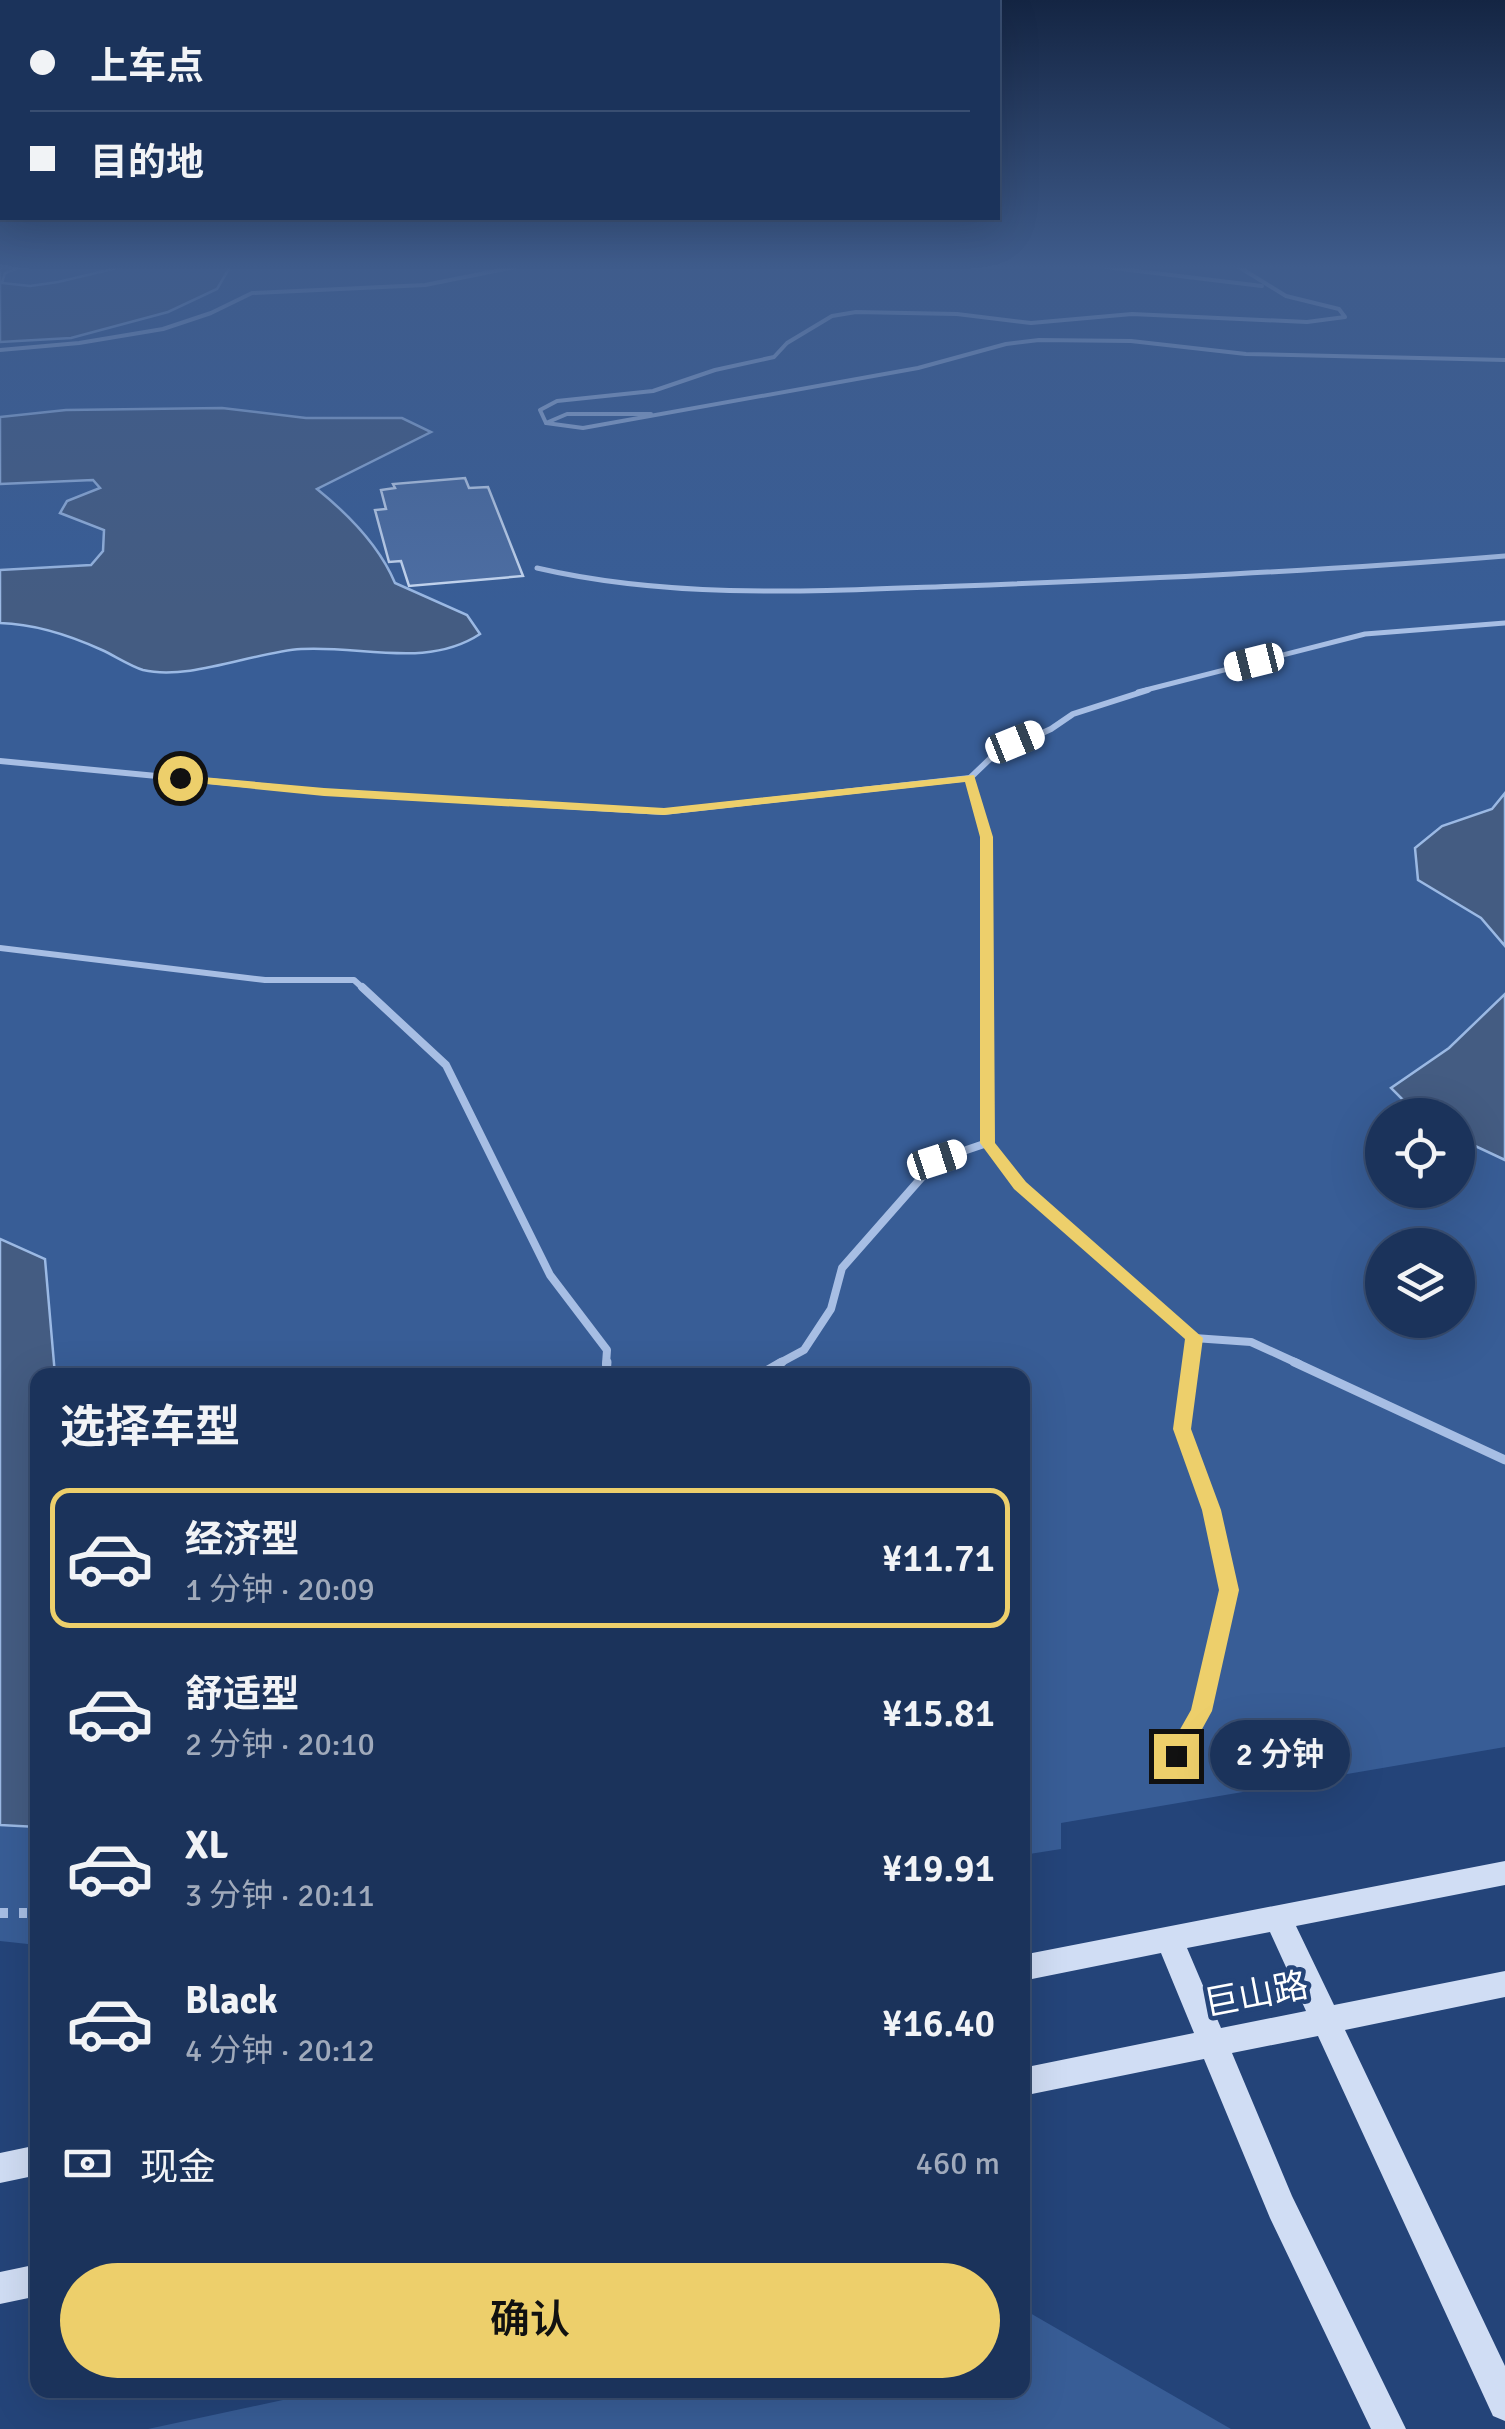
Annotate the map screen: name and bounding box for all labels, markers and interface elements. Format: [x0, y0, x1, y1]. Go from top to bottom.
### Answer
text: 上车点 [90, 43, 204, 90]
text: 目的地 [90, 139, 204, 186]
car [1221, 640, 1287, 684]
car [982, 717, 1048, 767]
route start [158, 756, 203, 801]
map controls [1365, 1098, 1475, 1338]
button: locate [1365, 1098, 1475, 1208]
car [904, 1136, 970, 1184]
button: layers [1365, 1228, 1475, 1338]
text: 选择车型 [60, 1400, 240, 1455]
icon: car [65, 1513, 155, 1603]
text: 经济型 [185, 1516, 299, 1563]
text: ¥11.71 [882, 1535, 995, 1582]
text: 1 分钟 · 20:09 [185, 1570, 375, 1609]
icon: car [65, 1668, 155, 1758]
text: 舒适型 [185, 1671, 299, 1718]
text: ¥15.81 [882, 1690, 995, 1737]
callout: 2 分钟 [1211, 1721, 1351, 1791]
text: 2 分钟 · 20:10 [185, 1725, 375, 1764]
route end [1154, 1734, 1199, 1779]
text: 2 分钟 [1236, 1735, 1324, 1774]
text: XL [185, 1822, 228, 1869]
icon: car [65, 1823, 155, 1913]
text: ¥19.91 [882, 1845, 995, 1892]
text: 3 分钟 · 20:11 [185, 1876, 375, 1915]
street label: 巨山路 [1200, 1963, 1312, 2026]
text: Black [185, 1977, 278, 2024]
icon: car [65, 1978, 155, 2068]
text: ¥16.40 [882, 2000, 995, 2047]
text: 4 分钟 · 20:12 [185, 2031, 375, 2070]
icon: cash [60, 2136, 115, 2191]
text: 现金 [140, 2144, 216, 2191]
text: 460 m [916, 2144, 1000, 2183]
button: 确认 [60, 2263, 1000, 2378]

